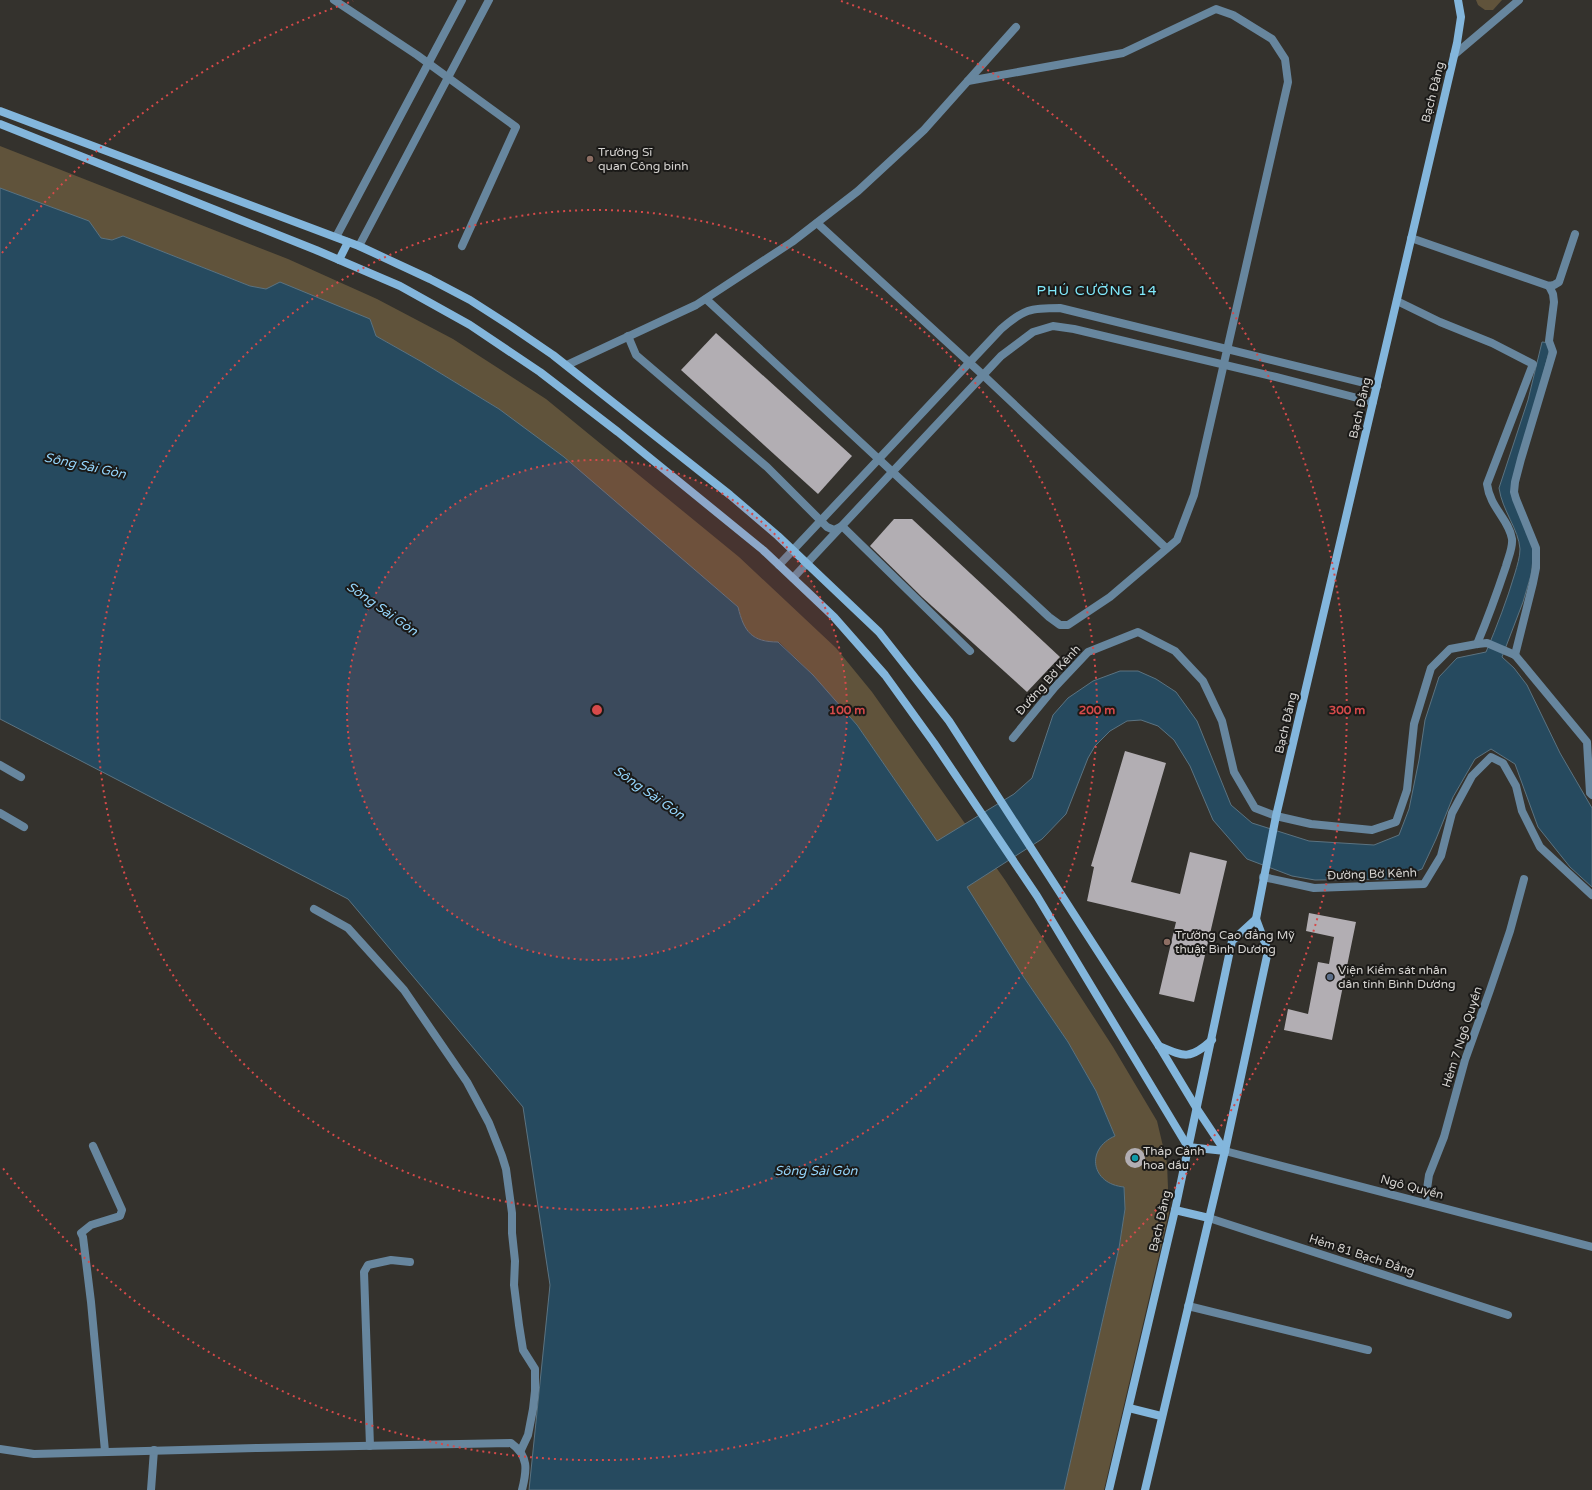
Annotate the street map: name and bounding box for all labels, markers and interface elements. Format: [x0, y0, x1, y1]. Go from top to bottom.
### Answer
street label: Bạch Đằng [1419, 60, 1447, 124]
place label: Trường Sĩ quan Công binh [598, 145, 689, 173]
marker: Trường Sĩ quan Công binh [585, 154, 595, 164]
district label: PHÚ CƯỜNG 14 [1036, 282, 1158, 299]
street label: Bạch Đằng [1346, 376, 1374, 440]
water label: Sông Sài Gòn [43, 450, 128, 483]
water label: Sông Sài Gòn [343, 579, 421, 640]
street label: Đường Bờ Kênh [1013, 642, 1083, 718]
street label: Bạch Đằng [1272, 691, 1300, 755]
centre of rings [590, 703, 604, 717]
text: 100 m [829, 703, 865, 717]
text: 200 m [1079, 703, 1115, 717]
text: 300 m [1329, 703, 1365, 717]
water label: Sông Sài Gòn [610, 763, 688, 824]
street label: Đường Bờ Kênh [1327, 865, 1417, 883]
place label: Trường Cao đẳng Mỹ thuật Bình Dương [1175, 928, 1295, 956]
marker: Trường Cao đẳng Mỹ thuật Bình Dương [1162, 937, 1172, 947]
place label: Viện Kiểm sát nhân dân tỉnh Bình Dương [1338, 963, 1456, 991]
marker: Viện Kiểm sát nhân dân tỉnh Bình Dương [1325, 972, 1335, 982]
street label: Hẻm 7 Ngô Quyền [1439, 985, 1485, 1089]
place label: Tháp Cánh hoa dầu [1143, 1144, 1205, 1172]
marker: Tháp Cánh hoa dầu [1130, 1153, 1140, 1163]
water label: Sông Sài Gòn [774, 1163, 859, 1179]
street label: Ngô Quyền [1379, 1172, 1445, 1202]
street label: Bạch Đằng [1146, 1189, 1174, 1253]
street label: Hẻm 81 Bạch Đằng [1307, 1231, 1417, 1279]

